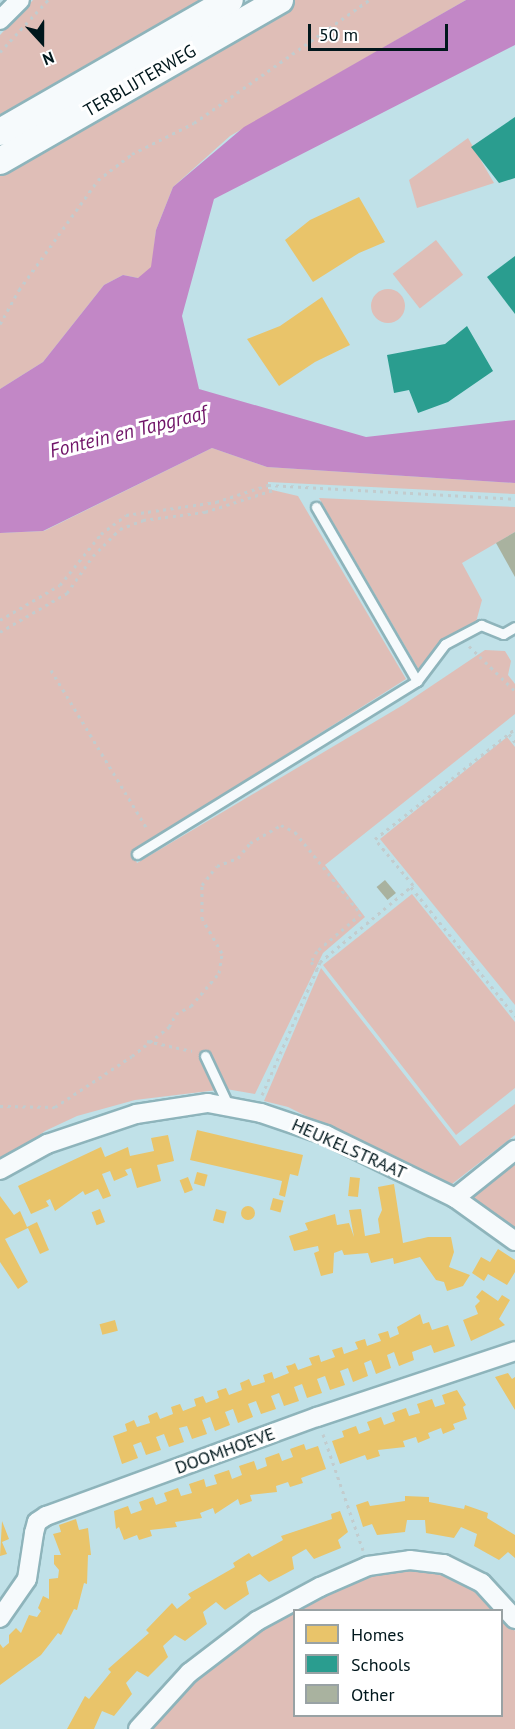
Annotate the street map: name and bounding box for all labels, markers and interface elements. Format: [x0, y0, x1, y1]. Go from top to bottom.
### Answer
north arrow [12, 12, 72, 72]
scale bar [311, 12, 450, 50]
text: 50 m [319, 23, 358, 46]
street label: TERBLIJTERWEG [80, 40, 200, 122]
text: N [40, 48, 57, 70]
water label: Fontein en Tapgraaf [47, 401, 209, 463]
street label: HEUKELSTRAAT [288, 1114, 410, 1184]
street label: DOOMHOEVE [172, 1423, 278, 1479]
legend [293, 1609, 503, 1717]
text: Homes [351, 1623, 404, 1646]
text: Schools [351, 1653, 411, 1676]
text: Other [351, 1683, 395, 1706]

